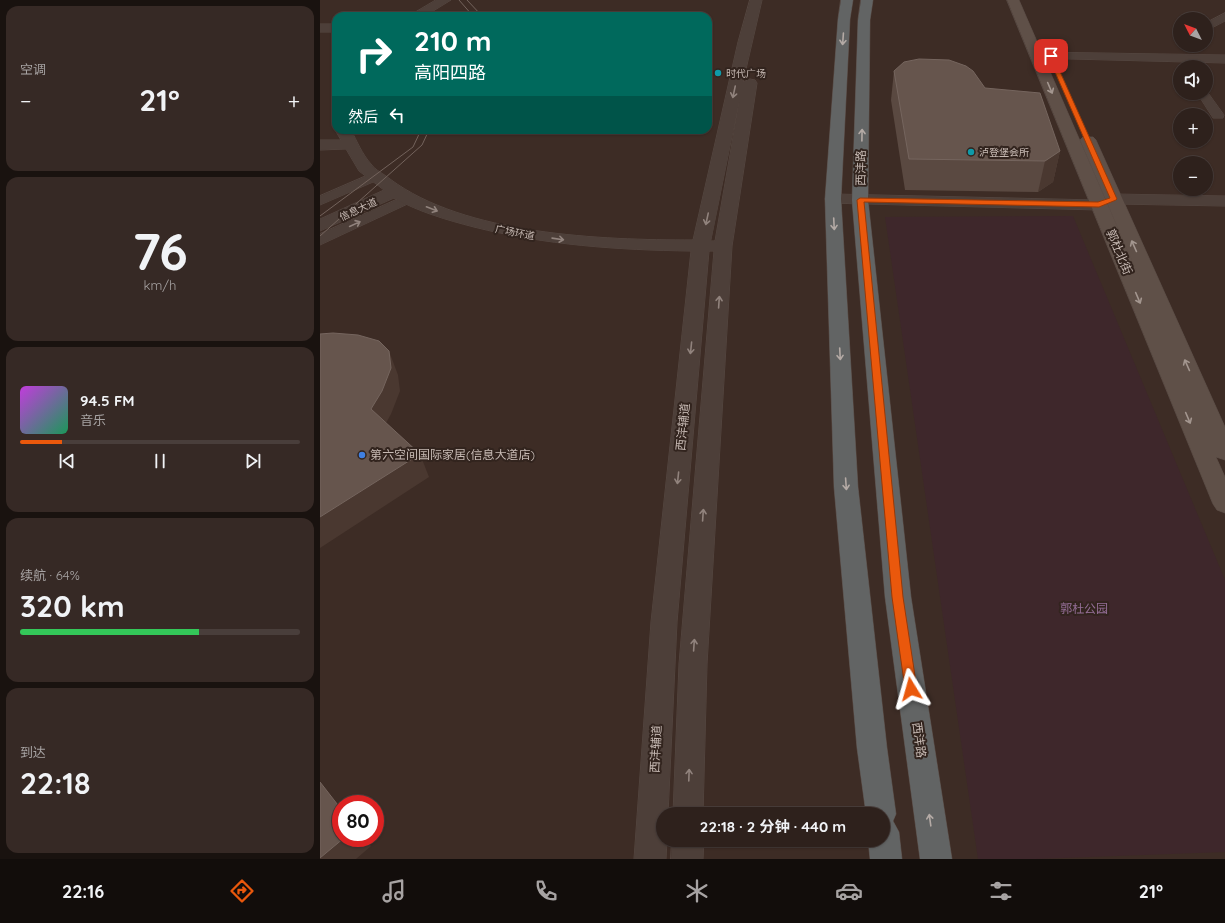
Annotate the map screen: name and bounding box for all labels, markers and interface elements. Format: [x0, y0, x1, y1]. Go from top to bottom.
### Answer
north arrow [1173, 12, 1213, 52]
map controls [1173, 12, 1213, 196]
text: 210 m [414, 23, 492, 58]
icon: right [348, 28, 400, 80]
one-way arrow [839, 32, 846, 45]
pin [1034, 39, 1068, 73]
icon: arrive [1040, 45, 1062, 67]
button: sound [1173, 60, 1213, 100]
text: 空调 [20, 61, 46, 77]
text: 高阳四路 [414, 61, 486, 84]
place label: 时代广场 [726, 67, 766, 80]
marker: 时代广场 [713, 68, 723, 78]
text: 21° [139, 81, 180, 119]
one-way arrow [1046, 81, 1054, 93]
one-way arrow [729, 85, 737, 98]
text: − [20, 87, 31, 115]
text: + [288, 87, 300, 115]
icon: left [386, 104, 408, 126]
text: 然后 [348, 107, 378, 126]
button: + [1173, 108, 1213, 148]
one-way arrow [858, 129, 866, 142]
place label: 泸登堡会所 [979, 146, 1029, 159]
marker: 泸登堡会所 [966, 147, 976, 157]
street label: 西沣路 [853, 150, 868, 186]
button: − [1173, 156, 1213, 196]
street label: 信息大道 [337, 195, 379, 224]
one-way arrow [426, 205, 438, 213]
one-way arrow [702, 213, 710, 226]
one-way arrow [830, 217, 838, 230]
text: 76 [132, 218, 188, 283]
one-way arrow [349, 220, 361, 227]
street label: 广场环道 [494, 222, 536, 243]
street label: 郭杜北街 [1103, 227, 1136, 277]
one-way arrow [551, 235, 564, 243]
one-way arrow [1130, 240, 1138, 252]
text: km/h [144, 277, 176, 293]
one-way arrow [1135, 291, 1142, 303]
one-way arrow [715, 296, 722, 309]
one-way arrow [687, 341, 695, 354]
one-way arrow [836, 347, 844, 360]
one-way arrow [1183, 359, 1190, 371]
text: 94.5 FM [80, 391, 135, 410]
street label: 西沣辅道 [673, 402, 692, 452]
one-way arrow [1185, 411, 1193, 423]
text: 音乐 [80, 412, 106, 428]
place label: 第六空间国际家居(信息大道店) [370, 447, 535, 462]
icon: previous [56, 450, 78, 472]
icon: pause [149, 450, 171, 472]
icon: next [242, 450, 264, 472]
marker: 第六空间国际家居(信息大道店) [357, 450, 367, 460]
one-way arrow [675, 471, 682, 484]
one-way arrow [843, 477, 850, 490]
one-way arrow [700, 509, 707, 522]
text: 续航 · 64% [20, 567, 80, 583]
text: 320 km [20, 587, 125, 625]
park label: 郭杜公园 [1060, 601, 1108, 616]
one-way arrow [690, 639, 697, 652]
position arrow [890, 668, 932, 710]
street label: 西沣路 [910, 721, 929, 759]
street label: 西沣辅道 [647, 725, 664, 773]
text: 到达 [20, 744, 46, 760]
text: 22:18 [20, 764, 90, 802]
one-way arrow [686, 769, 693, 782]
speed limit sign: 80 [332, 795, 384, 847]
one-way arrow [926, 814, 934, 827]
text: 22:18 · 2 分钟 · 440 m [700, 817, 846, 836]
icon: directions [228, 877, 256, 905]
icon: music [380, 877, 408, 905]
icon: phone [532, 877, 560, 905]
icon: climate [683, 877, 711, 905]
icon: car [835, 877, 863, 905]
icon: filters [987, 877, 1015, 905]
text: 22:16 [62, 880, 104, 903]
text: 21° [1139, 880, 1163, 903]

